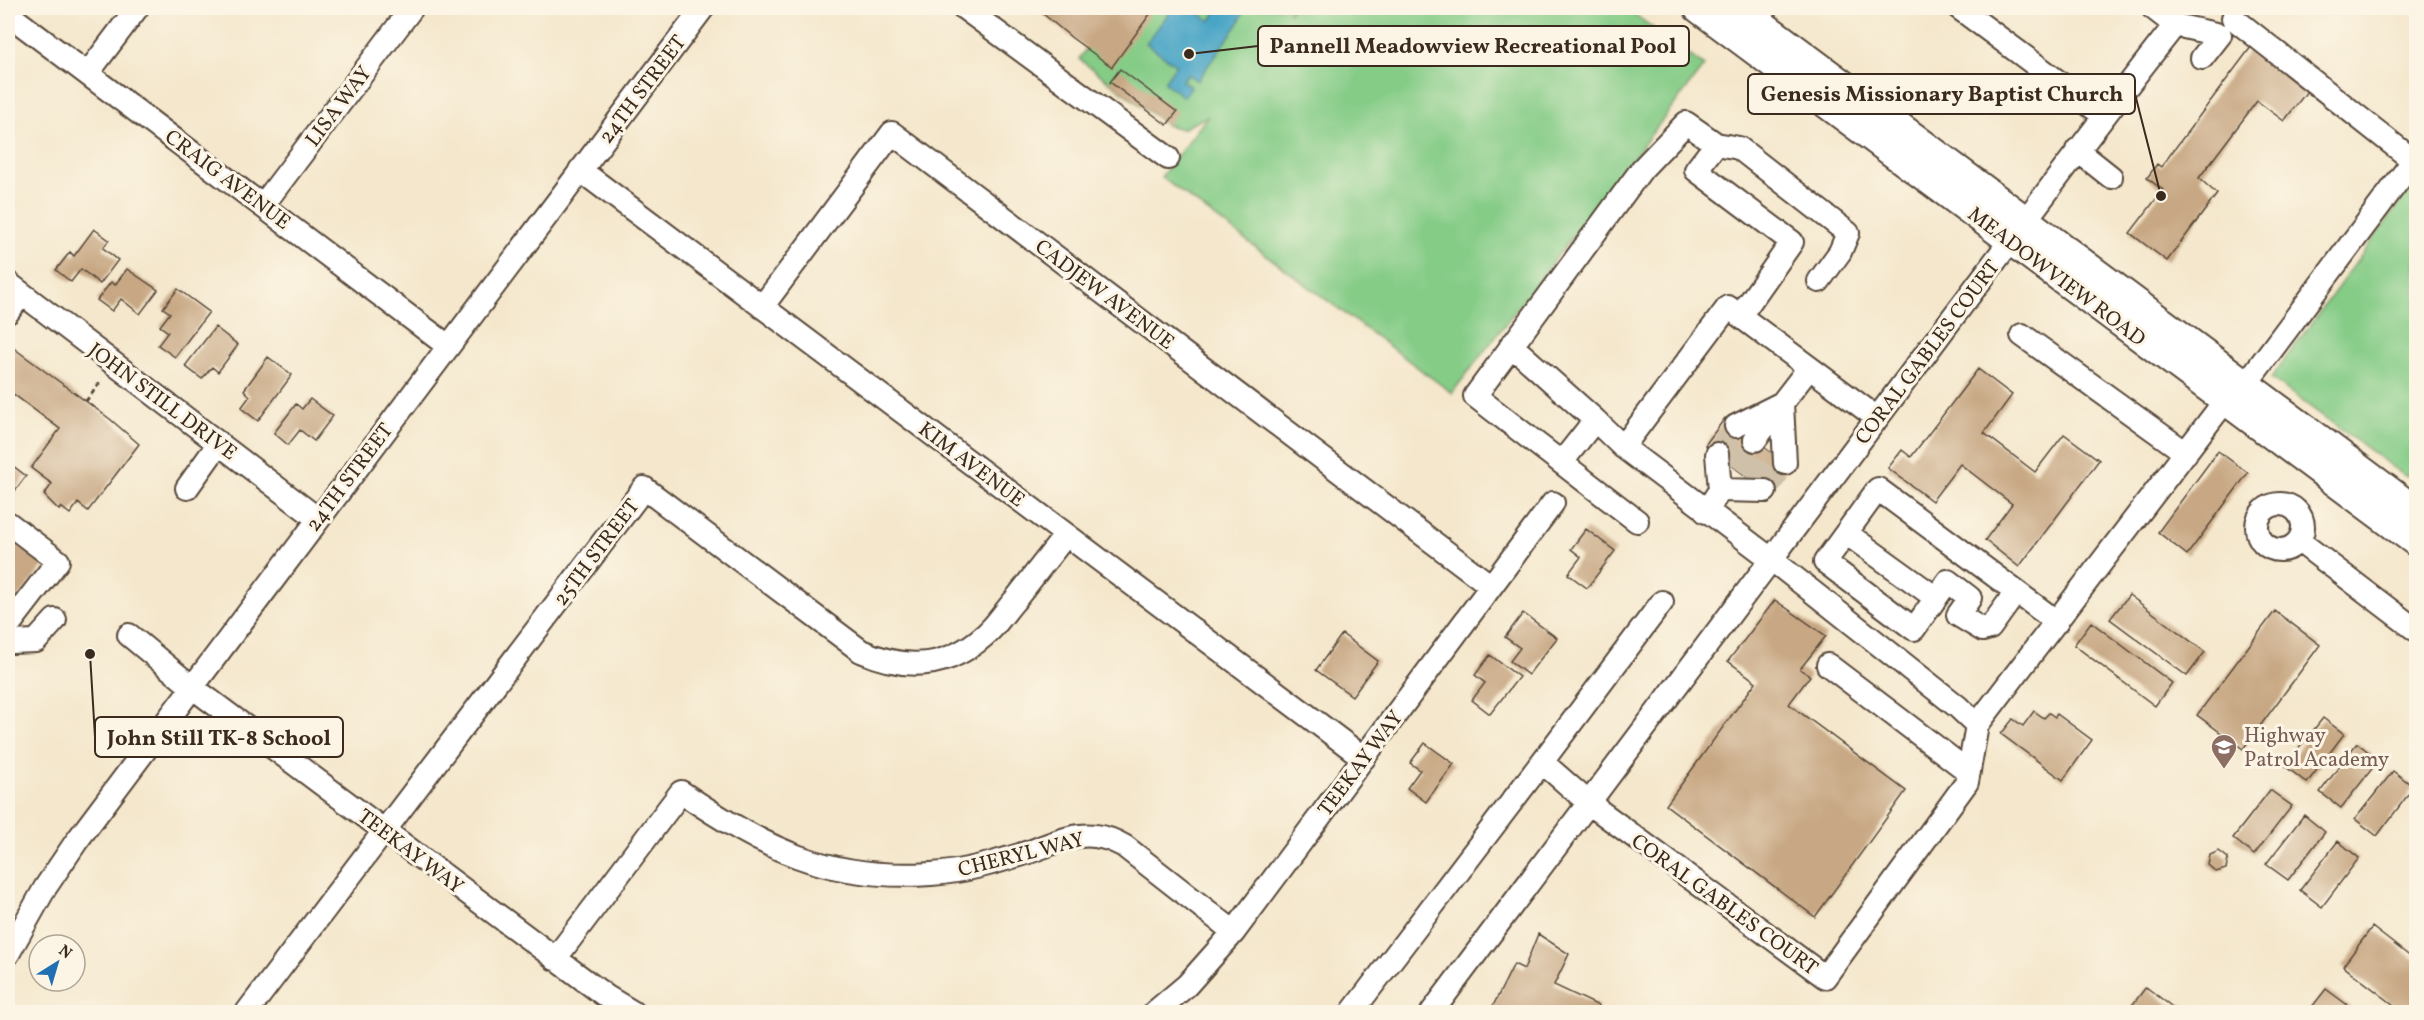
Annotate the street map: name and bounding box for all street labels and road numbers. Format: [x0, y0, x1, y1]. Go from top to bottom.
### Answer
street label: 24TH STREET [593, 30, 694, 150]
street label: LISA WAY [299, 60, 379, 153]
street label: CRAIG AVENUE [158, 123, 296, 237]
street label: MEADOWVIEW ROAD [1961, 201, 2151, 354]
street label: CADJEW AVENUE [1028, 233, 1180, 357]
street label: CORAL GABLES COURT [1849, 255, 2007, 451]
street label: JOHN STILL DRIVE [82, 337, 243, 468]
street label: KIM AVENUE [912, 416, 1030, 515]
street label: 24TH STREET [300, 418, 401, 538]
street label: 25TH STREET [547, 493, 647, 612]
street label: TEEKAY WAY [1312, 705, 1411, 823]
street label: TEEKAY WAY [351, 803, 469, 902]
street label: CHERYL WAY [955, 826, 1088, 885]
street label: CORAL GABLES COURT [1625, 827, 1823, 983]

